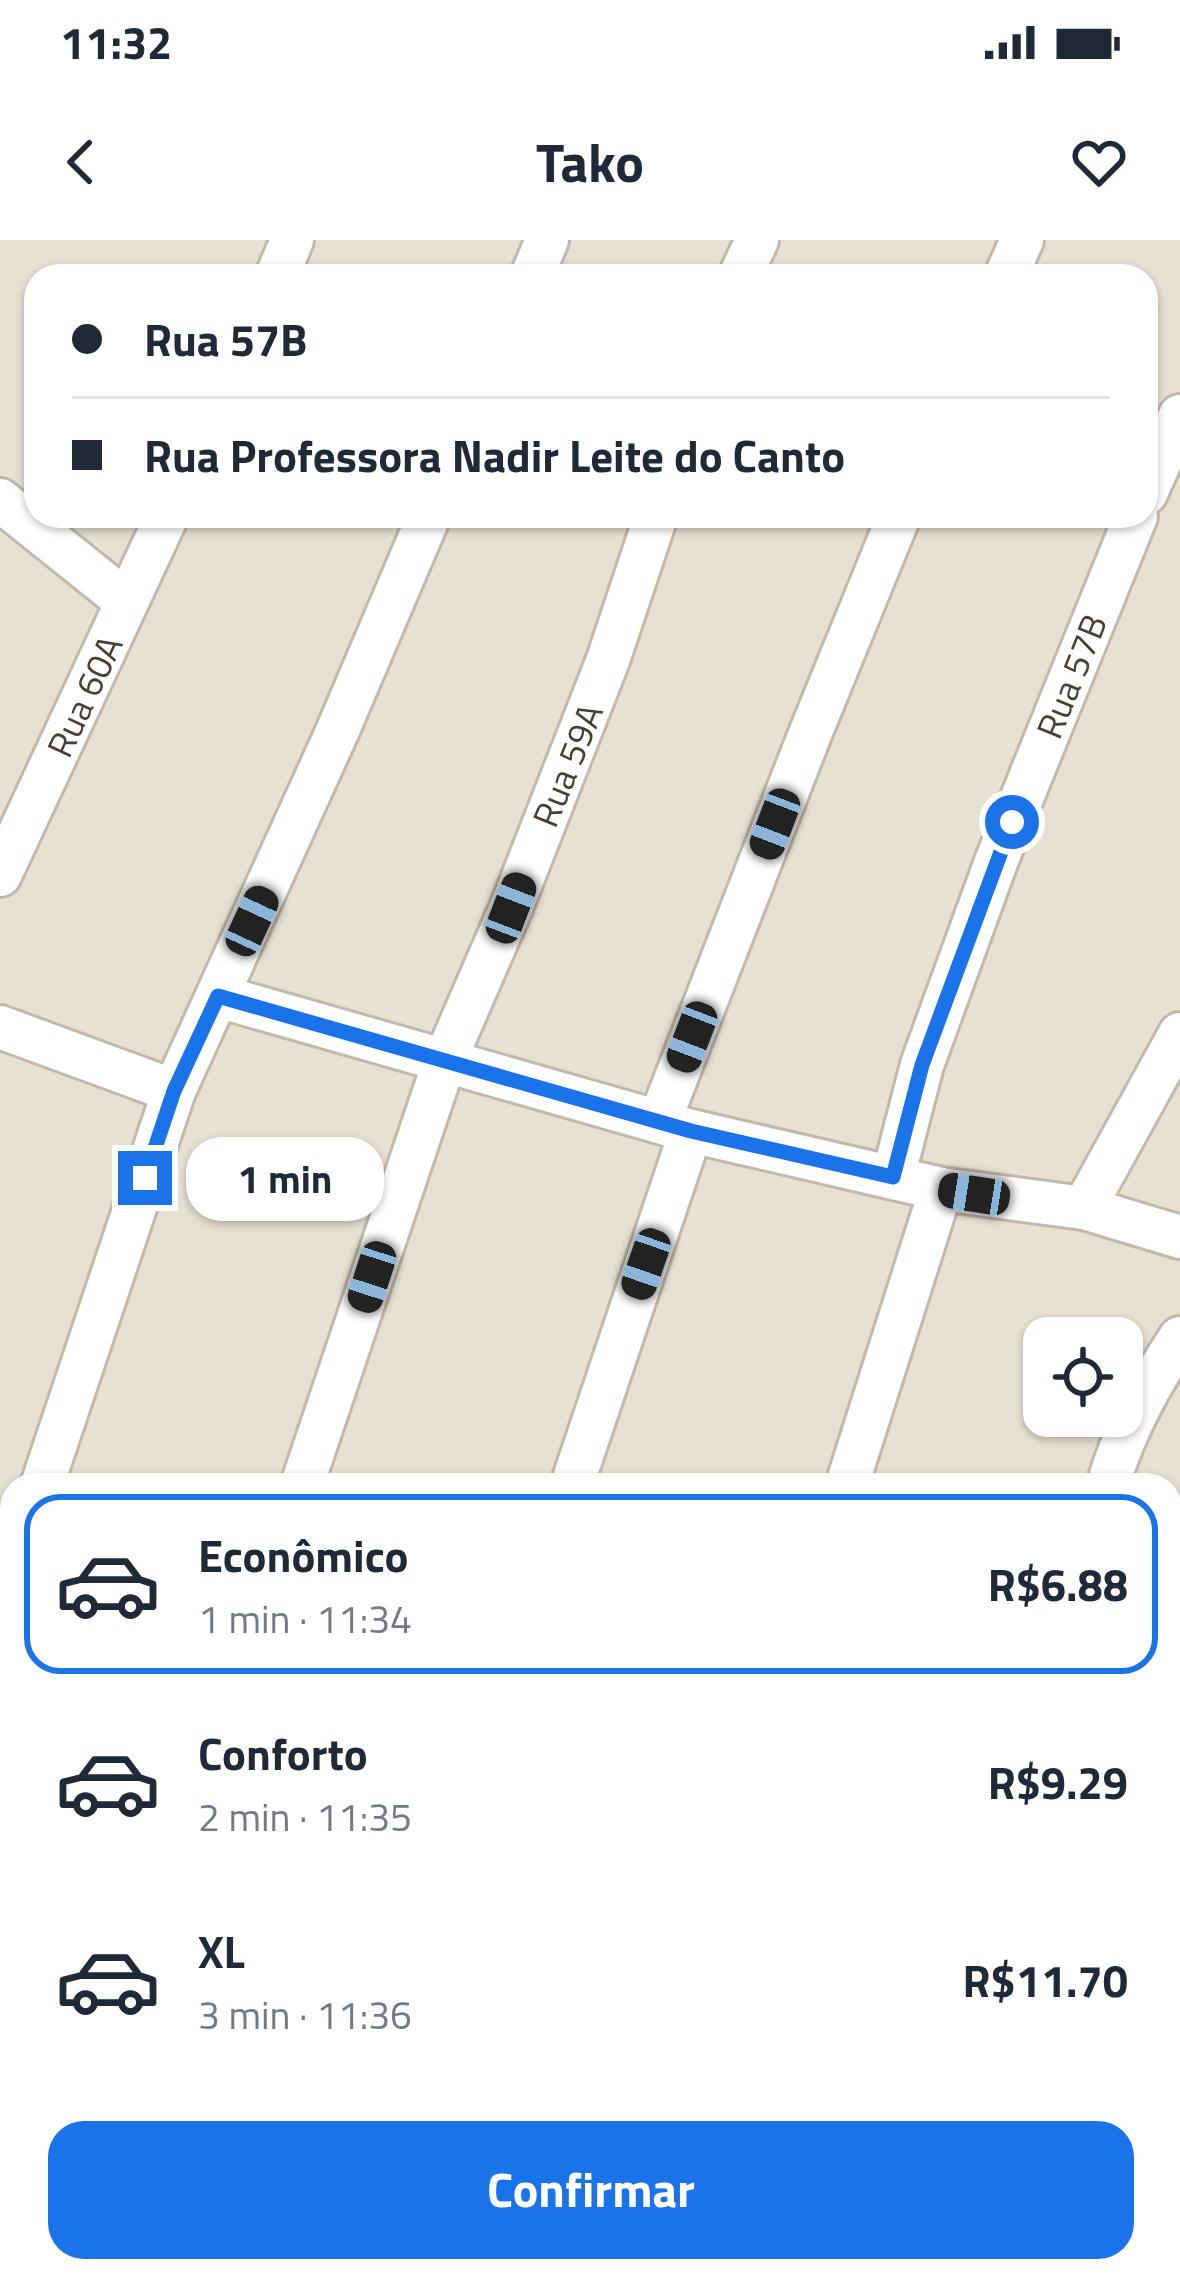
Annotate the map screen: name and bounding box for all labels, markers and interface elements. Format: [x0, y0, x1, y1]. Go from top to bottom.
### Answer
text: 11:32 [60, 8, 172, 76]
text: Tako [536, 121, 644, 203]
icon: back [48, 129, 114, 195]
icon: heart [1066, 129, 1132, 195]
text: Rua 57B [144, 305, 308, 373]
text: Rua Professora Nadir Leite do Canto [144, 421, 845, 489]
street label: Rua 57B [1021, 606, 1121, 746]
street label: Rua 60A [32, 626, 136, 766]
street label: Rua 59A [517, 695, 617, 835]
car [745, 784, 805, 864]
route start [985, 795, 1039, 849]
car [481, 868, 541, 948]
car [220, 881, 284, 961]
car [662, 997, 722, 1077]
callout: 1 min [187, 1136, 385, 1220]
text: 1 min [238, 1149, 332, 1208]
route end [118, 1151, 172, 1205]
car [936, 1171, 1012, 1217]
car [617, 1224, 675, 1304]
car [344, 1237, 400, 1317]
map controls [1023, 1317, 1143, 1437]
button: locate [1023, 1317, 1143, 1437]
text: Econômico [198, 1521, 409, 1589]
icon: car [54, 1530, 162, 1638]
text: R$6.88 [988, 1550, 1128, 1618]
text: 1 min · 11:34 [198, 1589, 412, 1648]
text: Conforto [198, 1719, 368, 1787]
icon: car [54, 1728, 162, 1836]
text: R$9.29 [988, 1748, 1128, 1816]
text: 2 min · 11:35 [198, 1787, 412, 1846]
text: XL [198, 1917, 245, 1985]
icon: car [54, 1926, 162, 2034]
text: R$11.70 [963, 1946, 1128, 2014]
text: 3 min · 11:36 [198, 1985, 412, 2044]
button: Confirmar [48, 2121, 1134, 2259]

